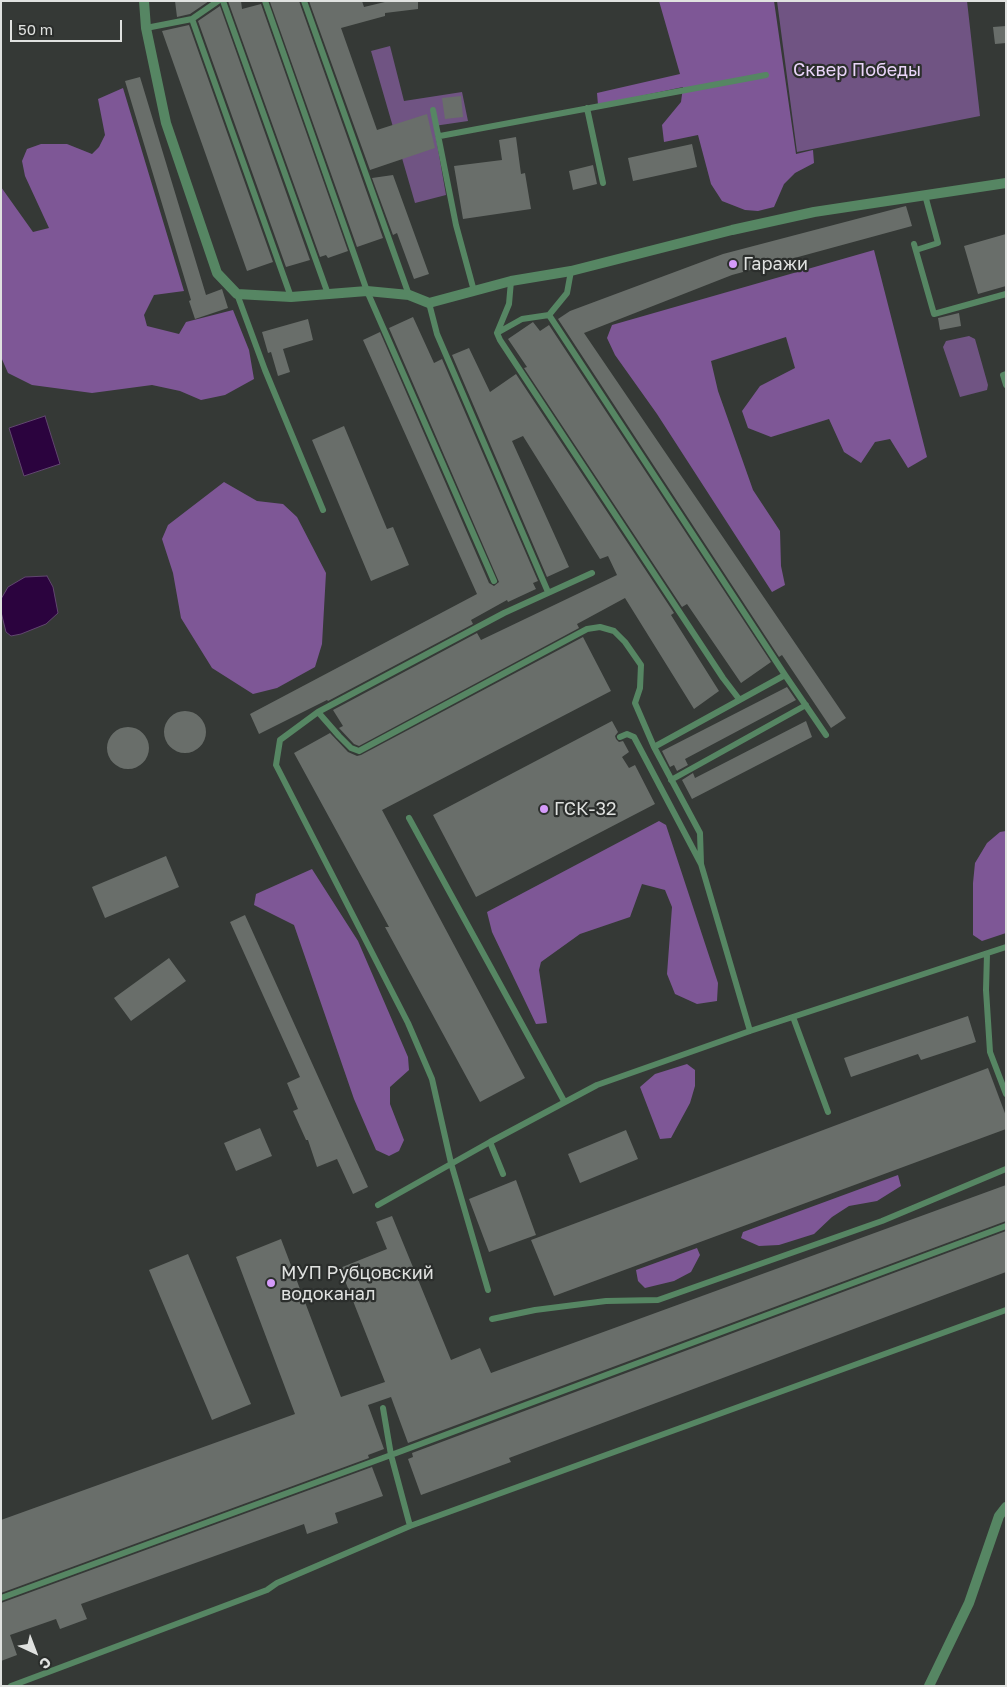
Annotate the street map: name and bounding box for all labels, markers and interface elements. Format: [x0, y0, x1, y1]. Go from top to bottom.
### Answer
scale bar [12, 10, 125, 42]
text: 50 m [18, 20, 53, 38]
park label: Сквер Победы [793, 59, 921, 81]
place label: Гаражи [743, 253, 808, 275]
marker: Гаражи [727, 258, 739, 270]
place label: ГСК-32 [554, 798, 616, 820]
marker: ГСК-32 [538, 803, 550, 815]
place label: МУП Рубцовский водоканал [281, 1262, 434, 1304]
marker: МУП Рубцовский водоканал [265, 1277, 277, 1289]
north arrow [10, 1627, 60, 1677]
text: С [36, 1654, 55, 1673]

